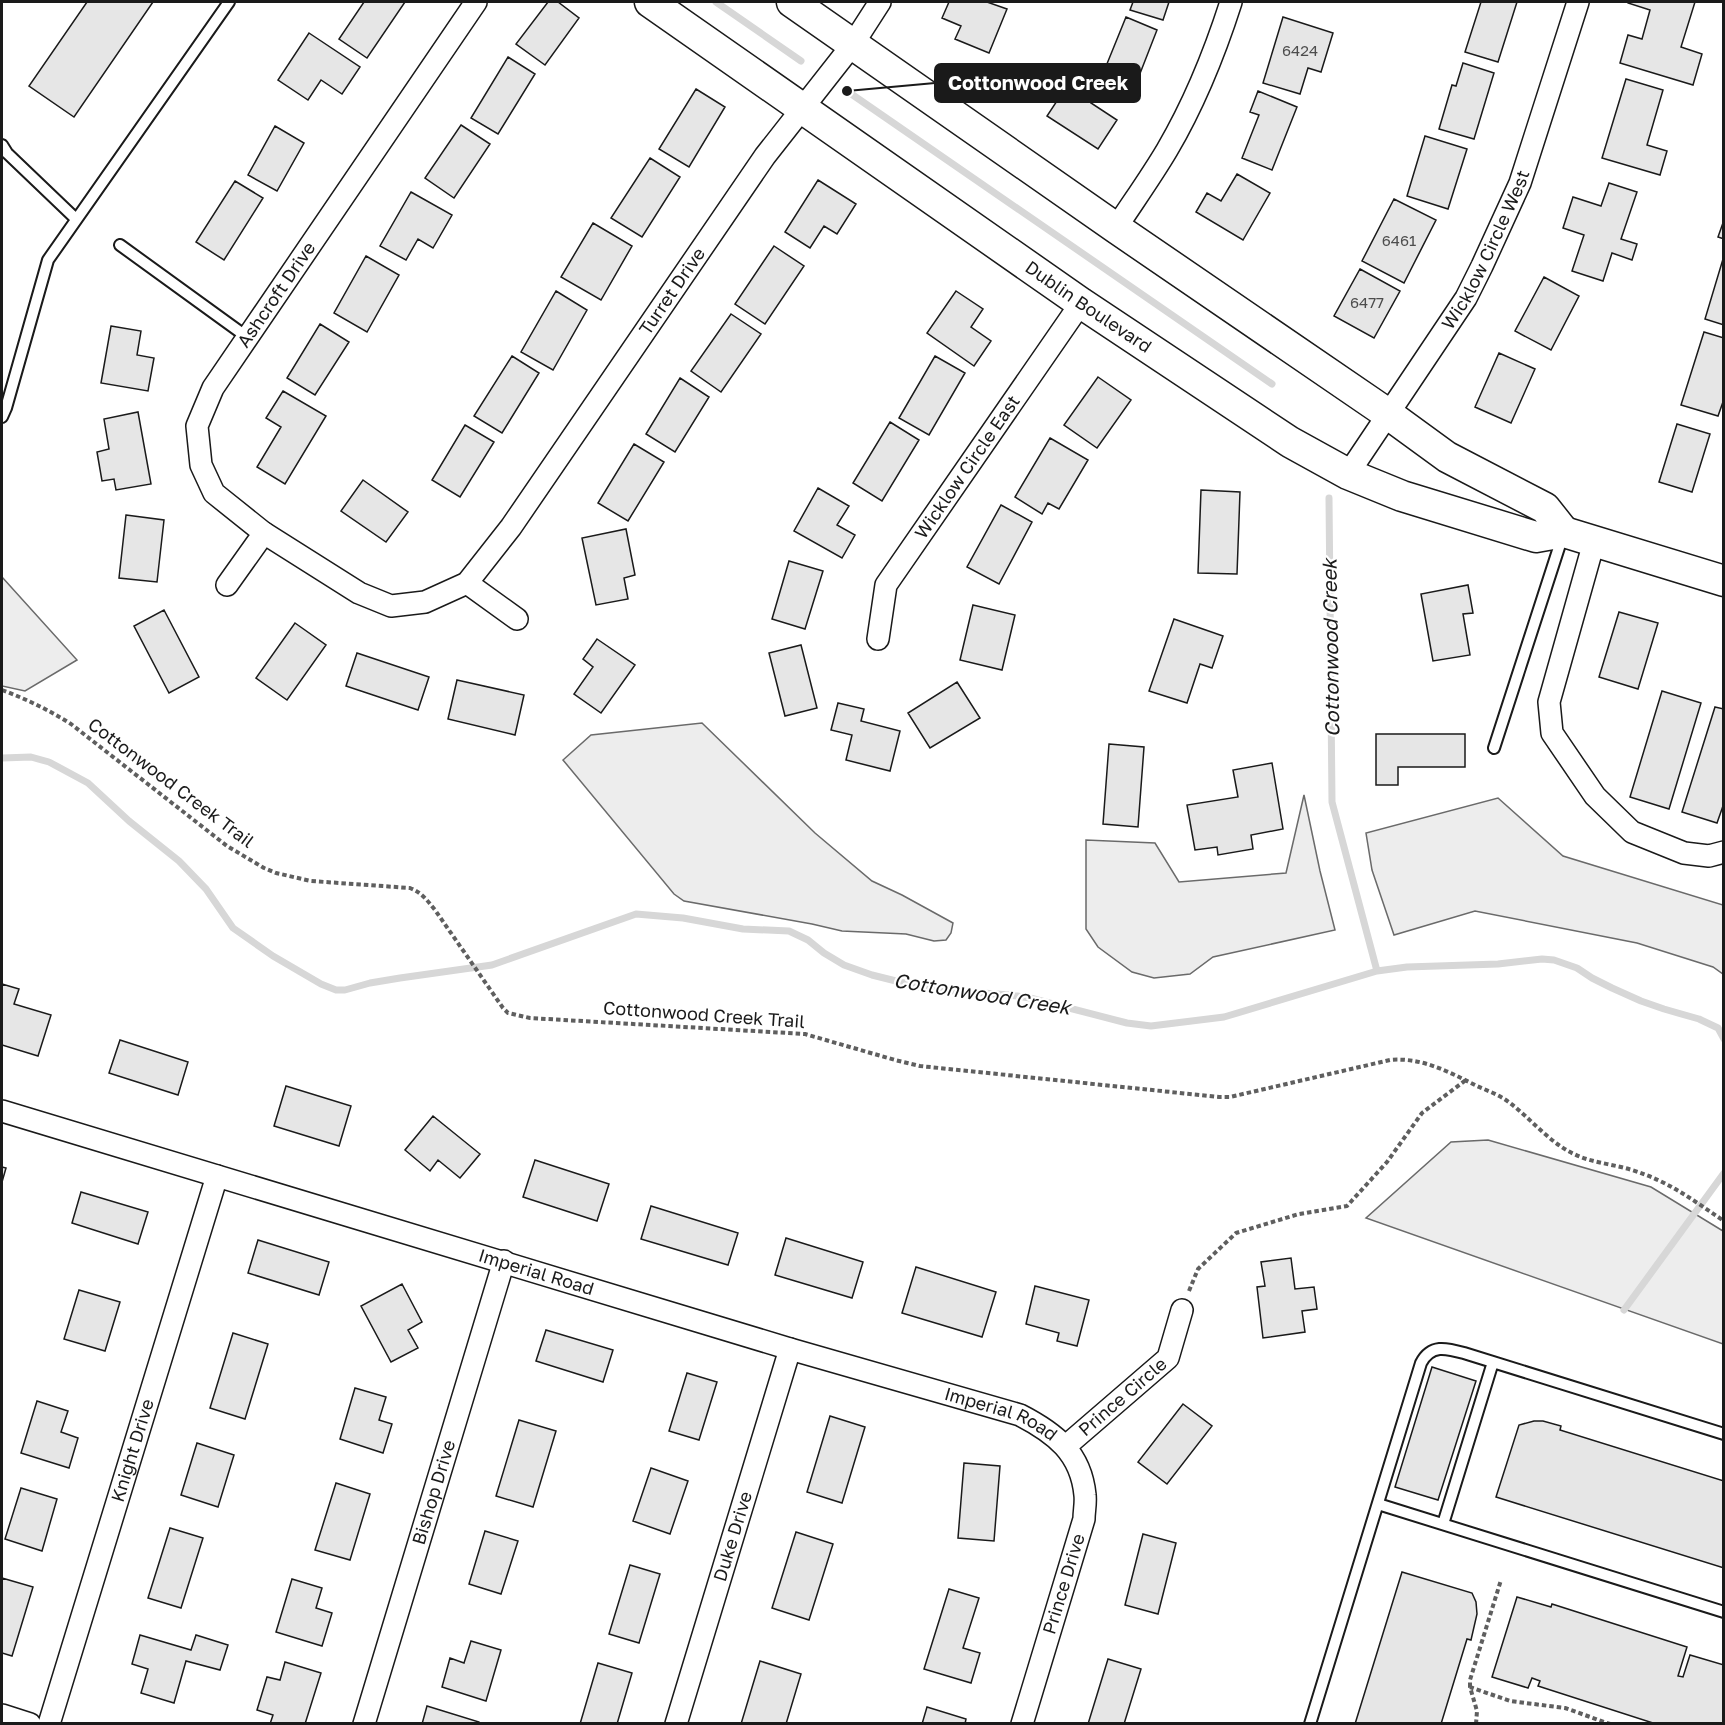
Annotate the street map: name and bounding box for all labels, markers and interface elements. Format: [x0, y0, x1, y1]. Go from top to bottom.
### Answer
house number: 6424 [1282, 41, 1318, 59]
callout: Cottonwood Creek [935, 64, 1140, 102]
text: Cottonwood Creek [948, 70, 1129, 94]
street label: Wicklow Circle West [1436, 167, 1533, 333]
house number: 6461 [1382, 231, 1416, 249]
street label: Ashcroft Drive [232, 237, 319, 351]
street label: Turret Drive [634, 243, 709, 339]
street label: Dublin Boulevard [1021, 256, 1156, 357]
house number: 6477 [1350, 293, 1384, 311]
street label: Wicklow Circle East [910, 391, 1024, 542]
water label: Cottonwood Creek [1316, 556, 1344, 737]
street label: Cottonwood Creek Trail [84, 713, 259, 852]
water label: Cottonwood Creek [892, 967, 1075, 1019]
street label: Cottonwood Creek Trail [602, 996, 806, 1032]
street label: Imperial Road [476, 1244, 597, 1299]
street label: Prince Circle [1074, 1352, 1171, 1440]
street label: Imperial Road [942, 1382, 1062, 1445]
street label: Knight Drive [106, 1396, 158, 1504]
street label: Bishop Drive [407, 1437, 459, 1547]
street label: Duke Drive [708, 1489, 756, 1584]
street label: Prince Drive [1037, 1531, 1089, 1637]

